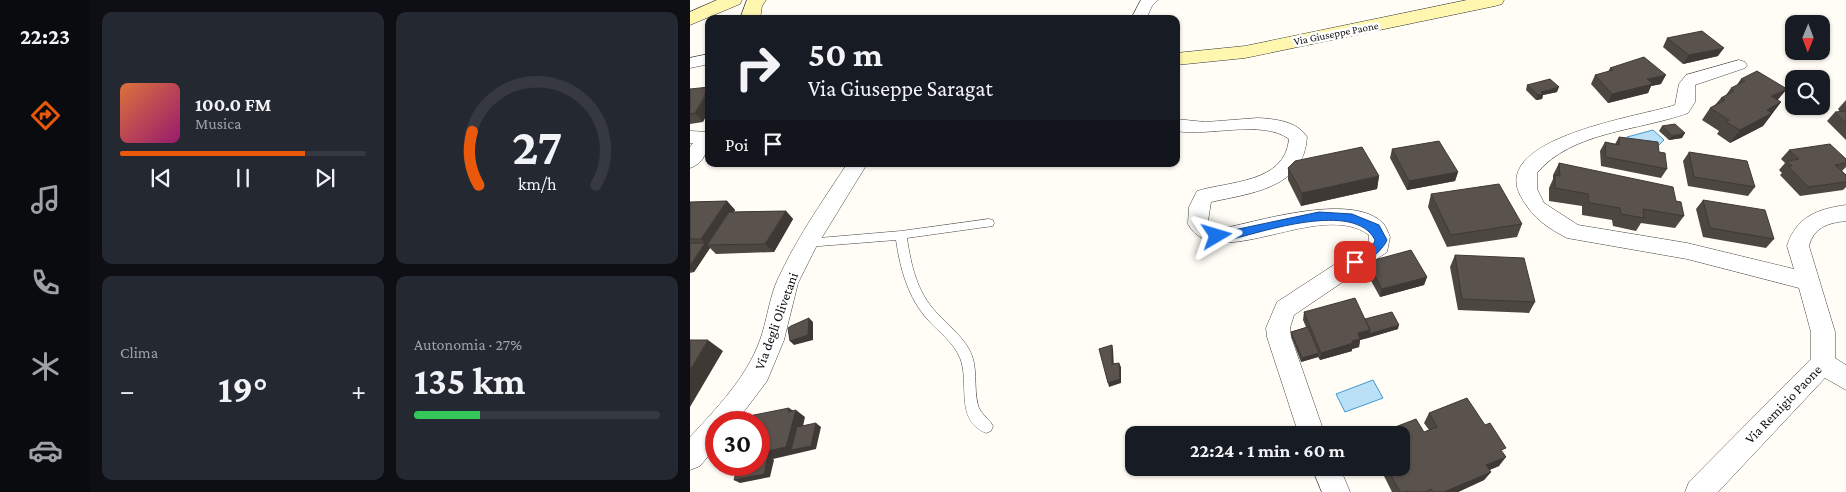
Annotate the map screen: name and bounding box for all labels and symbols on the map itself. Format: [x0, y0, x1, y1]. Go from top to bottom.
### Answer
north arrow [1785, 15, 1830, 60]
street label: Via Giuseppe Paone [1293, 19, 1380, 48]
position arrow [1190, 209, 1242, 261]
pin [1334, 241, 1376, 283]
street label: Via degli Olivetani [751, 270, 801, 372]
street label: Via Remigio Paone [1741, 361, 1825, 447]
speed limit sign: 30 [705, 411, 770, 476]

